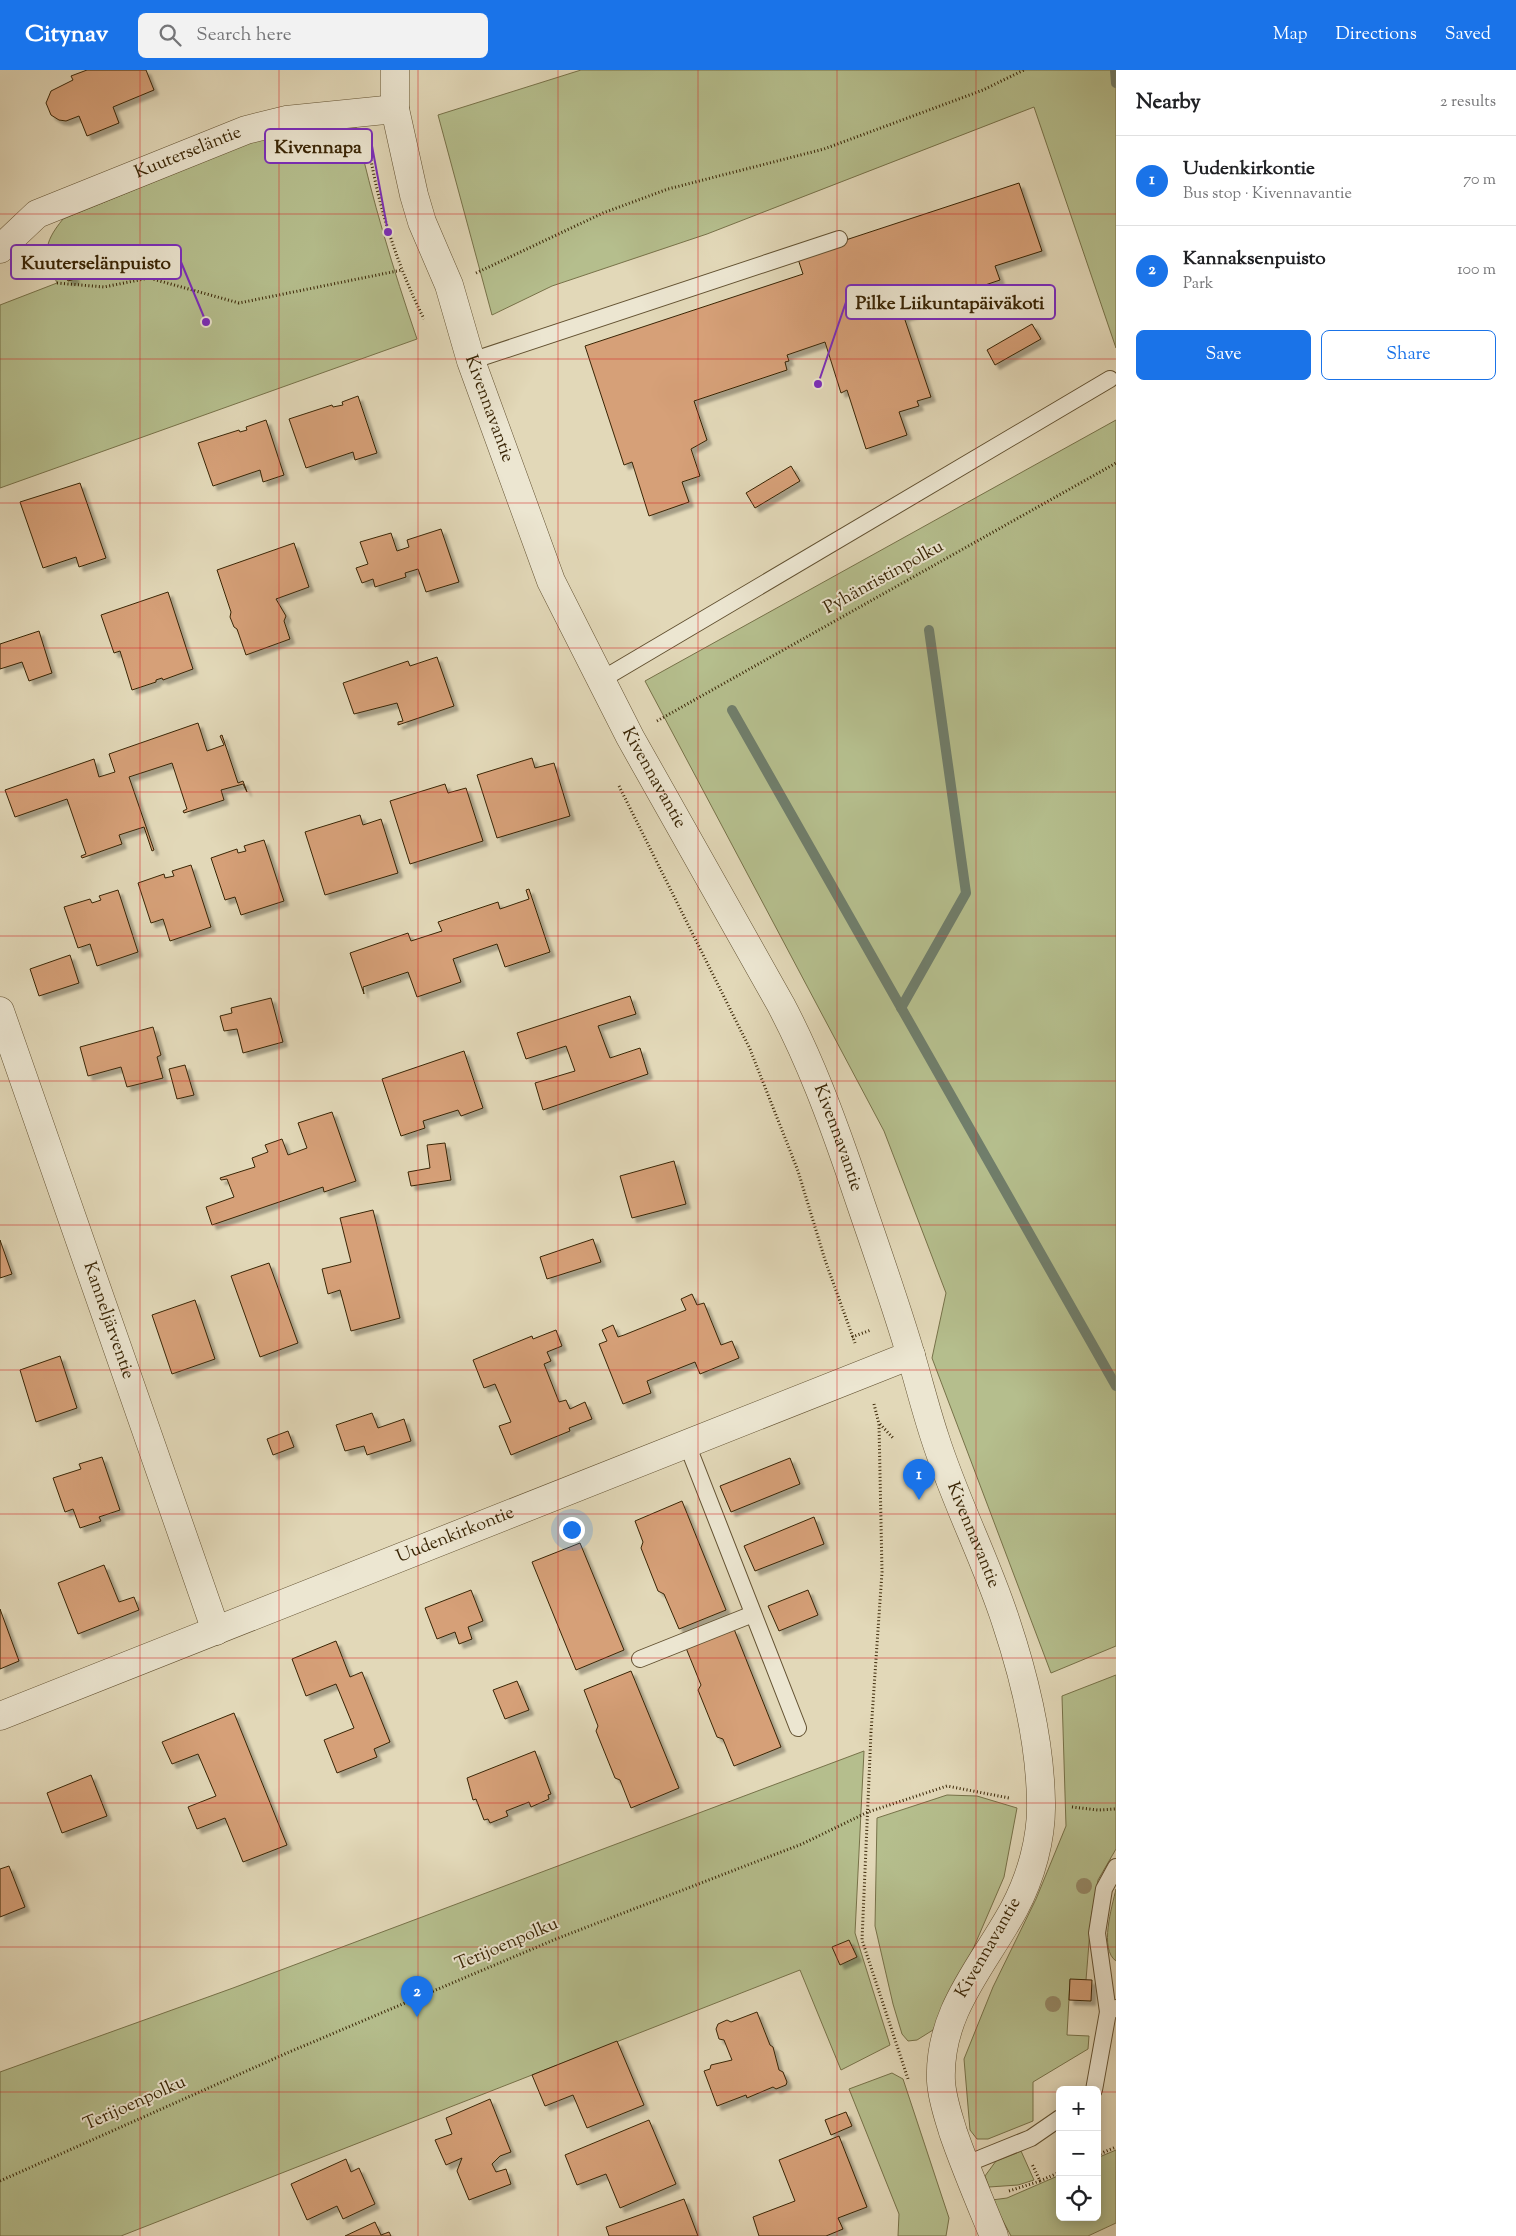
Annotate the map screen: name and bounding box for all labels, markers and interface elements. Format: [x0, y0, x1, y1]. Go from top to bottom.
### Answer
search box [138, 13, 488, 58]
text: Citynav [25, 18, 108, 52]
icon: search [156, 21, 184, 49]
text: Search here [196, 22, 292, 49]
text: Map [1273, 22, 1308, 48]
text: Directions [1336, 22, 1417, 48]
text: Saved [1445, 22, 1491, 48]
text: Nearby [1136, 88, 1201, 118]
text: 2 results [1440, 91, 1496, 114]
street label: Kuuterseläntie [131, 120, 246, 186]
callout: Kivennapa [265, 129, 372, 163]
text: Kivennapa [274, 135, 362, 162]
text: Uudenkirkontie [1183, 156, 1315, 183]
text: 1 [1149, 169, 1155, 192]
text: 70 m [1463, 169, 1496, 192]
text: Bus stop · Kivennavantie [1183, 183, 1352, 206]
callout: Kuuterselänpuisto [11, 245, 181, 279]
text: Kannaksenpuisto [1183, 246, 1326, 273]
text: Kuuterselänpuisto [21, 251, 172, 278]
text: 2 [1148, 259, 1156, 282]
text: 100 m [1457, 259, 1496, 282]
text: Park [1183, 273, 1214, 296]
callout: Pilke Liikuntapäiväkoti [846, 285, 1055, 319]
text: Pilke Liikuntapäiväkoti [855, 291, 1045, 318]
button: Save [1136, 330, 1311, 380]
button: Share [1321, 330, 1496, 380]
street label: Kivennavantie [457, 352, 520, 466]
street label: Pyhänristinpolku [819, 534, 949, 622]
street label: Kivennavantie [614, 723, 692, 833]
street label: Kivennavantie [806, 1080, 869, 1195]
street label: Kanneljärventie [75, 1258, 140, 1383]
pin: 1 [903, 1459, 935, 1500]
street label: Kivennavantie [939, 1479, 1006, 1592]
street label: Uudenkirkontie [393, 1500, 518, 1571]
your location [559, 1517, 585, 1543]
street label: Kivennavantie [950, 1893, 1028, 2003]
street label: Terijoenpolku [451, 1912, 563, 1978]
pin: 2 [401, 1976, 433, 2017]
street label: Terijoenpolku [80, 2070, 190, 2138]
map controls [1056, 2086, 1101, 2221]
button: + [1056, 2086, 1101, 2131]
button: − [1056, 2131, 1101, 2176]
button: locate [1056, 2176, 1101, 2221]

